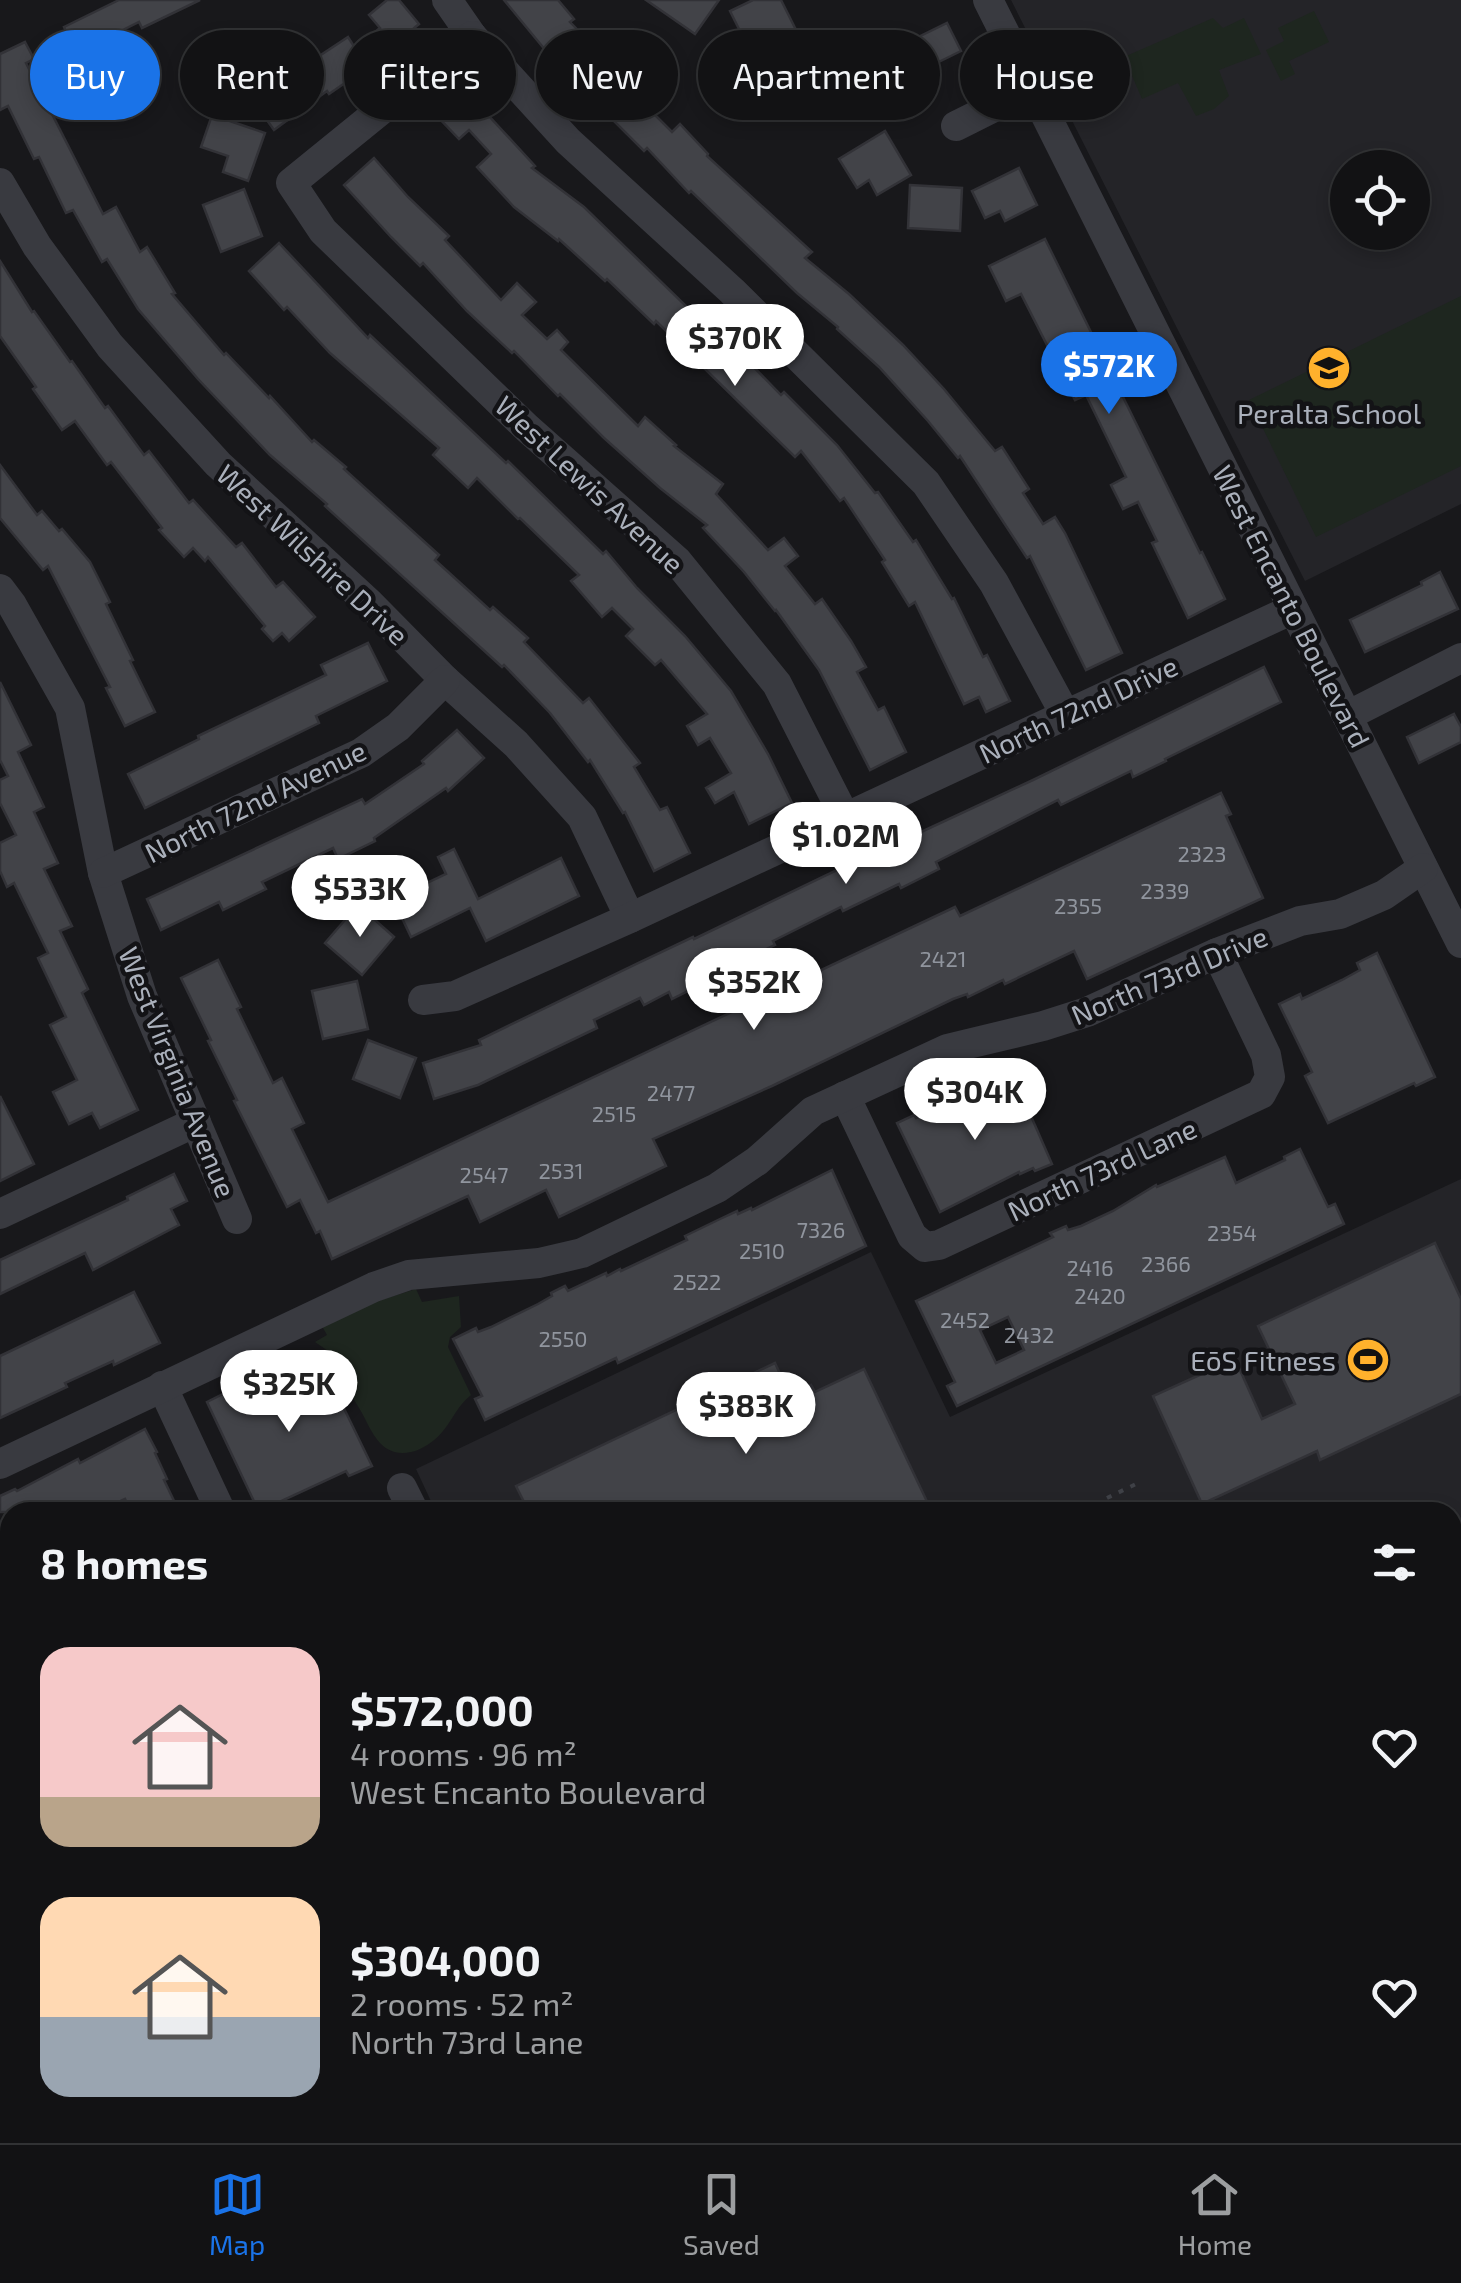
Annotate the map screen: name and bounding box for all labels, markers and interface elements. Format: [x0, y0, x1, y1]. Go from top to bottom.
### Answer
chip: Buy [30, 30, 160, 120]
chip: Rent [180, 30, 324, 120]
chip: Filters [344, 30, 516, 120]
chip: New [536, 30, 678, 120]
chip: Apartment [698, 30, 940, 120]
chip: House [960, 30, 1130, 120]
map controls [1330, 150, 1430, 250]
button: locate [1330, 150, 1430, 250]
pin: $370K [665, 304, 805, 389]
text: $370K [688, 317, 782, 355]
pin: $572K [1039, 332, 1179, 417]
text: $572K [1063, 345, 1155, 383]
school or university icon: Peralta School [1306, 345, 1352, 391]
street label: West Lewis Avenue [489, 388, 691, 580]
place label: Peralta School [1237, 396, 1422, 430]
street label: West Wilshire Drive [210, 456, 416, 652]
street label: West Encanto Boulevard [1206, 459, 1378, 753]
street label: North 72nd Drive [973, 648, 1183, 770]
street label: North 72nd Avenue [139, 733, 371, 869]
pin: $1.02M [765, 802, 927, 887]
text: $1.02M [792, 815, 900, 853]
house number: 2323 [1177, 840, 1227, 866]
pin: $533K [290, 855, 430, 940]
text: $533K [314, 868, 406, 906]
house number: 2339 [1140, 877, 1190, 903]
house number: 2355 [1054, 892, 1102, 918]
street label: North 73rd Drive [1066, 918, 1272, 1032]
street label: West Virginia Avenue [112, 942, 244, 1202]
house number: 2421 [919, 945, 967, 971]
pin: $352K [684, 948, 824, 1033]
text: $352K [707, 961, 801, 999]
pin: $304K [905, 1058, 1045, 1143]
text: $304K [926, 1071, 1024, 1109]
house number: 2477 [647, 1079, 695, 1105]
house number: 2515 [592, 1100, 636, 1126]
street label: North 73rd Lane [1002, 1110, 1202, 1228]
house number: 2531 [538, 1157, 584, 1183]
house number: 2547 [460, 1161, 508, 1187]
house number: 7326 [797, 1216, 845, 1242]
house number: 2354 [1207, 1219, 1257, 1245]
house number: 2510 [739, 1237, 785, 1263]
house number: 2366 [1141, 1250, 1191, 1276]
house number: 2416 [1066, 1254, 1114, 1280]
house number: 2522 [673, 1268, 721, 1294]
house number: 2420 [1074, 1282, 1126, 1308]
house number: 2452 [940, 1306, 990, 1332]
house number: 2432 [1004, 1321, 1054, 1347]
house number: 2550 [538, 1325, 588, 1351]
sports icon: EōS Fitness [1345, 1337, 1391, 1383]
place label: EōS Fitness [1190, 1343, 1336, 1377]
pin: $325K [219, 1350, 359, 1435]
text: $325K [242, 1363, 336, 1401]
pin: $383K [676, 1372, 816, 1457]
text: $383K [698, 1385, 794, 1423]
icon: filters [1367, 1535, 1422, 1590]
text: 8 homes [40, 1537, 208, 1587]
text: $572,000 [350, 1684, 534, 1734]
icon: home [120, 1687, 240, 1807]
icon: heart [1367, 1720, 1422, 1775]
text: 4 rooms · 96 m² [350, 1734, 577, 1772]
text: West Encanto Boulevard [350, 1772, 706, 1810]
text: $304,000 [350, 1934, 541, 1984]
icon: home [120, 1937, 240, 2057]
icon: heart [1367, 1970, 1422, 2025]
text: 2 rooms · 52 m² [350, 1984, 574, 2022]
text: North 73rd Lane [350, 2022, 583, 2060]
tab: Map [209, 2167, 265, 2261]
tab: Saved [683, 2167, 760, 2261]
tab: Home [1178, 2167, 1252, 2261]

